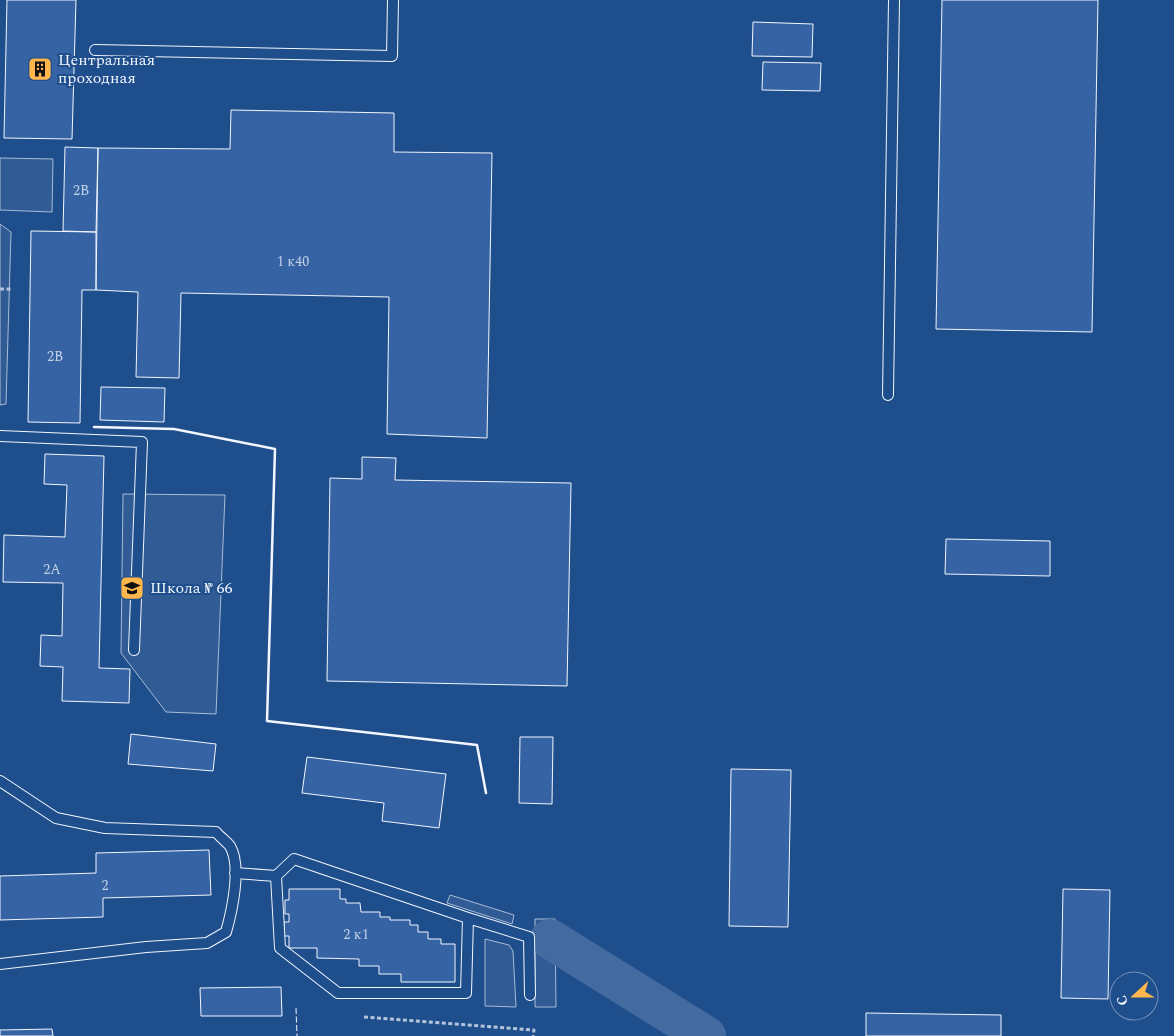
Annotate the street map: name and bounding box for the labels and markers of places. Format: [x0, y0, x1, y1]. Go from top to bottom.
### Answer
place label: Центральная проходная [58, 48, 155, 90]
building icon: Центральная проходная [27, 56, 53, 82]
school or university icon: Школа № 66 [119, 575, 145, 601]
place label: Школа № 66 [150, 576, 233, 600]

